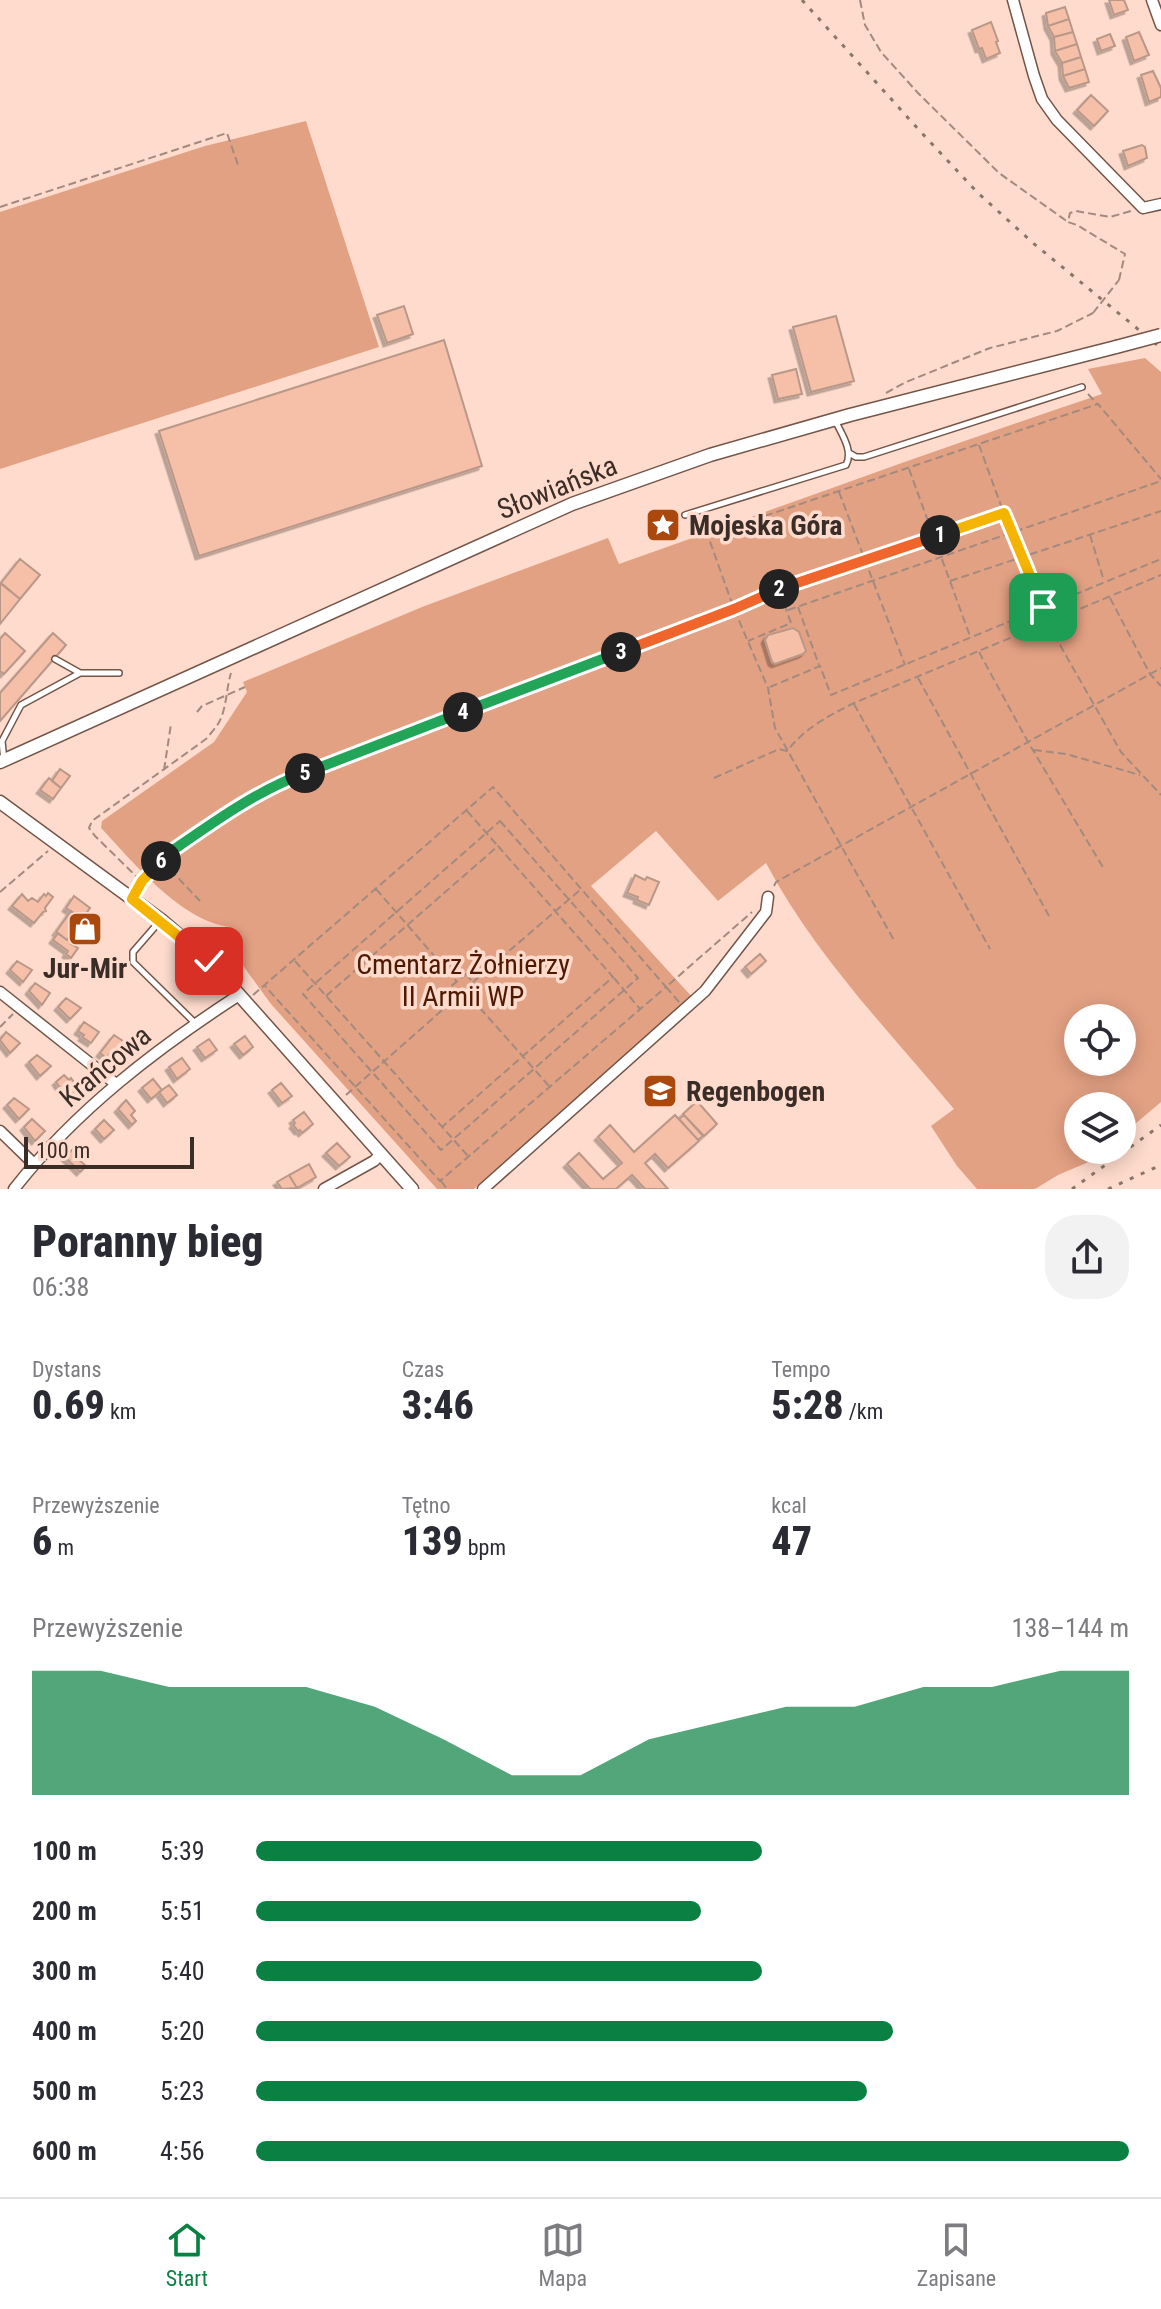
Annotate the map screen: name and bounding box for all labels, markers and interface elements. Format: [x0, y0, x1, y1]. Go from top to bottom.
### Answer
street label: Słowiańska [493, 449, 622, 526]
place icon: Mojeska Góra [644, 506, 682, 544]
place label: Mojeska Góra [689, 509, 843, 542]
pin: 1 [920, 515, 960, 555]
text: 1 [934, 522, 946, 547]
pin: 2 [759, 569, 799, 609]
pin [1009, 573, 1077, 641]
text: 2 [773, 576, 785, 601]
icon: arrive [1021, 585, 1065, 629]
pin: 3 [601, 632, 641, 672]
text: 3 [615, 639, 627, 664]
pin: 4 [443, 692, 483, 732]
text: 4 [457, 699, 469, 724]
pin: 5 [285, 753, 325, 793]
text: 5 [299, 760, 311, 785]
pin: 6 [141, 841, 181, 881]
text: 6 [155, 848, 167, 873]
shop icon: Jur-Mir [66, 910, 104, 948]
pin [175, 927, 243, 995]
icon: check [187, 939, 231, 983]
park label: Cmentarz Żołnierzy II Armii WP [356, 948, 570, 1013]
place label: Jur-Mir [43, 952, 127, 985]
map controls [1064, 1004, 1136, 1164]
button: locate [1064, 1004, 1136, 1076]
street label: Krańcowa [53, 1019, 158, 1114]
school or university icon: Regenbogen [641, 1072, 679, 1110]
place label: Regenbogen [686, 1075, 825, 1108]
button: layers [1064, 1092, 1136, 1164]
scale bar [24, 1133, 194, 1169]
text: 100 m [36, 1138, 90, 1163]
button: share [1045, 1215, 1129, 1299]
text: Poranny bieg [32, 1216, 264, 1268]
text: 06:38 [32, 1272, 89, 1302]
text: Dystans [32, 1357, 102, 1382]
text: Czas [402, 1357, 444, 1382]
text: Tempo [771, 1357, 831, 1382]
text: 0.69 [32, 1382, 105, 1429]
text: 3:46 [402, 1382, 474, 1429]
text: 5:28 [771, 1382, 844, 1429]
text: km [105, 1399, 136, 1424]
text: /km [844, 1399, 883, 1424]
text: Przewyższenie [32, 1493, 160, 1518]
text: Tętno [402, 1493, 451, 1518]
text: kcal [771, 1493, 807, 1518]
text: 6 [32, 1518, 52, 1565]
text: 139 [402, 1518, 463, 1565]
text: 47 [771, 1518, 812, 1565]
text: m [52, 1535, 74, 1560]
text: bpm [463, 1535, 506, 1560]
text: Przewyższenie [32, 1613, 183, 1643]
text: 138–144 m [1012, 1613, 1129, 1643]
text: 100 m [32, 1836, 97, 1866]
text: 5:39 [160, 1836, 205, 1866]
text: 200 m [32, 1896, 97, 1926]
text: 5:51 [160, 1896, 205, 1926]
text: 300 m [32, 1956, 97, 1986]
text: 5:40 [160, 1956, 205, 1986]
text: 400 m [32, 2016, 97, 2046]
text: 5:20 [160, 2016, 205, 2046]
text: 500 m [32, 2076, 97, 2106]
text: 5:23 [160, 2076, 205, 2106]
text: 600 m [32, 2136, 97, 2166]
text: 4:56 [160, 2136, 205, 2166]
tab: Start [165, 2218, 209, 2291]
tab: Mapa [538, 2218, 587, 2291]
tab: Zapisane [917, 2218, 996, 2291]

